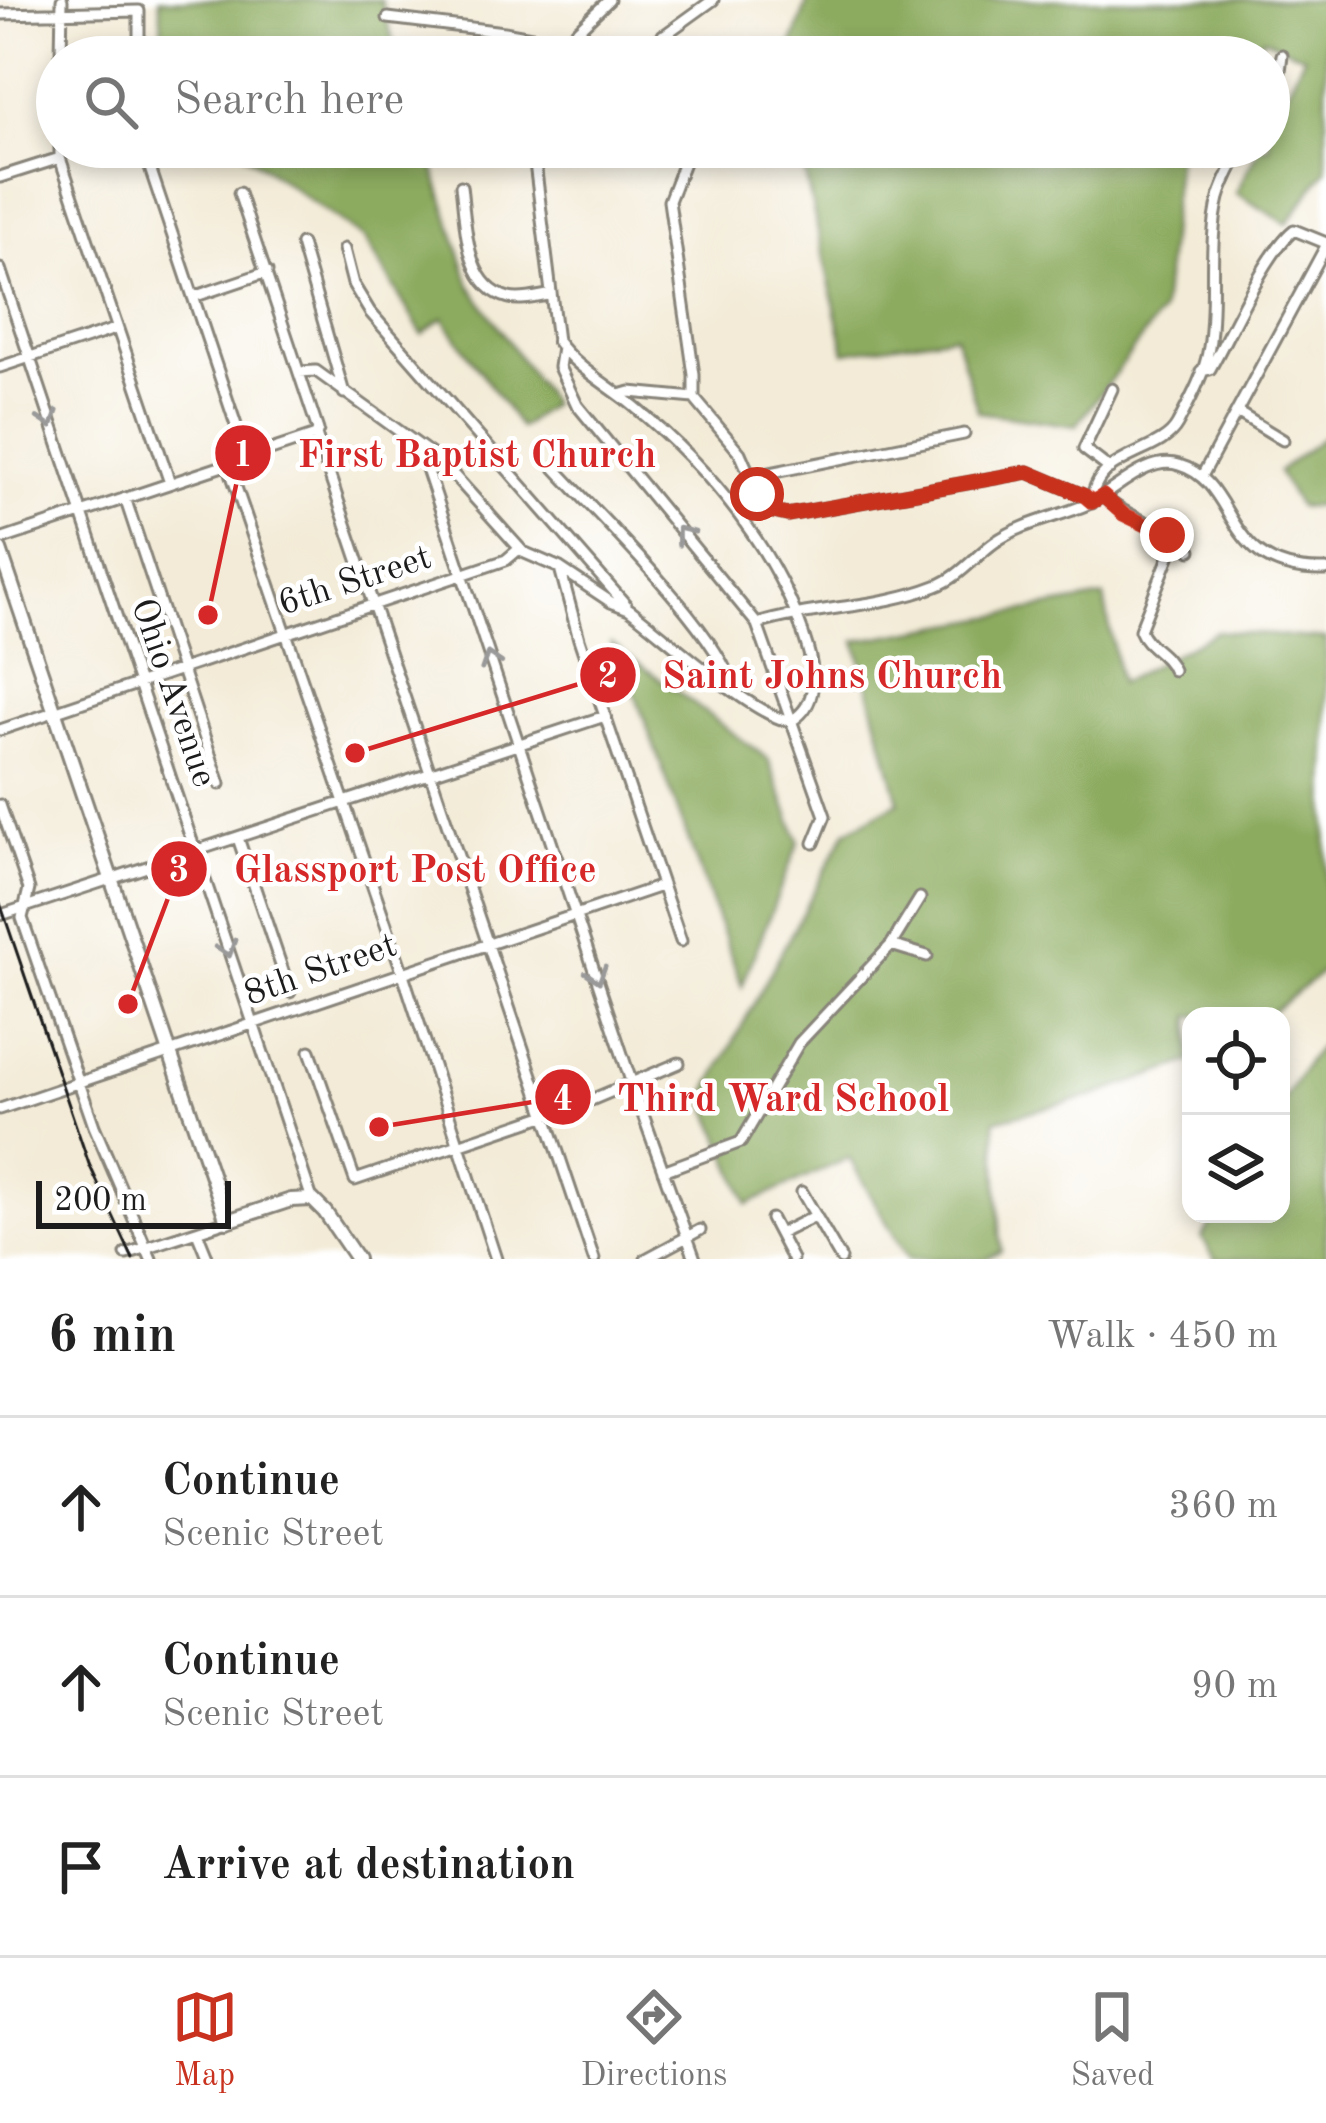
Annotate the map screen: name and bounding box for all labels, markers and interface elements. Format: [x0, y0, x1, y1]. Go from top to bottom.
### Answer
search box [36, 36, 1290, 168]
icon: search [78, 69, 144, 135]
text: Search here [174, 79, 404, 124]
one-way arrow [34, 409, 59, 430]
callout: First Baptist Church [213, 415, 680, 490]
text: First Baptist Church [298, 437, 656, 476]
text: 1 [233, 439, 253, 475]
route start [730, 467, 784, 521]
route end [1140, 508, 1194, 562]
one-way arrow [675, 526, 697, 548]
street label: 6th Street [274, 540, 436, 624]
street label: Ohio Avenue [123, 594, 221, 792]
callout: Saint Johns Church [578, 637, 1026, 712]
one-way arrow [479, 650, 504, 671]
text: Saint Johns Church [662, 658, 1002, 697]
text: 2 [598, 660, 618, 696]
callout: Glassport Post Office [149, 831, 620, 906]
text: Glassport Post Office [233, 852, 597, 891]
text: 3 [169, 854, 189, 890]
street label: 8th Street [240, 928, 402, 1014]
one-way arrow [213, 937, 237, 958]
one-way arrow [582, 964, 607, 985]
map controls [1182, 1007, 1290, 1223]
button: locate [1182, 1007, 1290, 1115]
callout: Third Ward School [533, 1060, 973, 1135]
text: Third Ward School [617, 1081, 949, 1120]
text: 4 [553, 1083, 573, 1119]
button: layers [1182, 1115, 1290, 1223]
scale bar [36, 1175, 231, 1228]
text: 200 m [54, 1185, 147, 1218]
text: 6 min [48, 1312, 176, 1363]
text: Walk · 450 m [1047, 1317, 1278, 1356]
text: Continue [162, 1460, 340, 1505]
icon: ahead [48, 1474, 114, 1540]
text: 360 m [1168, 1487, 1278, 1526]
text: Scenic Street [162, 1515, 384, 1554]
text: Continue [162, 1640, 340, 1685]
icon: ahead [48, 1654, 114, 1720]
text: 90 m [1191, 1667, 1278, 1706]
text: Scenic Street [162, 1695, 384, 1734]
icon: arrive [48, 1834, 114, 1900]
text: Arrive at destination [162, 1844, 575, 1889]
tab: Map [172, 1984, 238, 2097]
tab: Directions [581, 1984, 727, 2097]
tab: Saved [1070, 1984, 1154, 2097]

